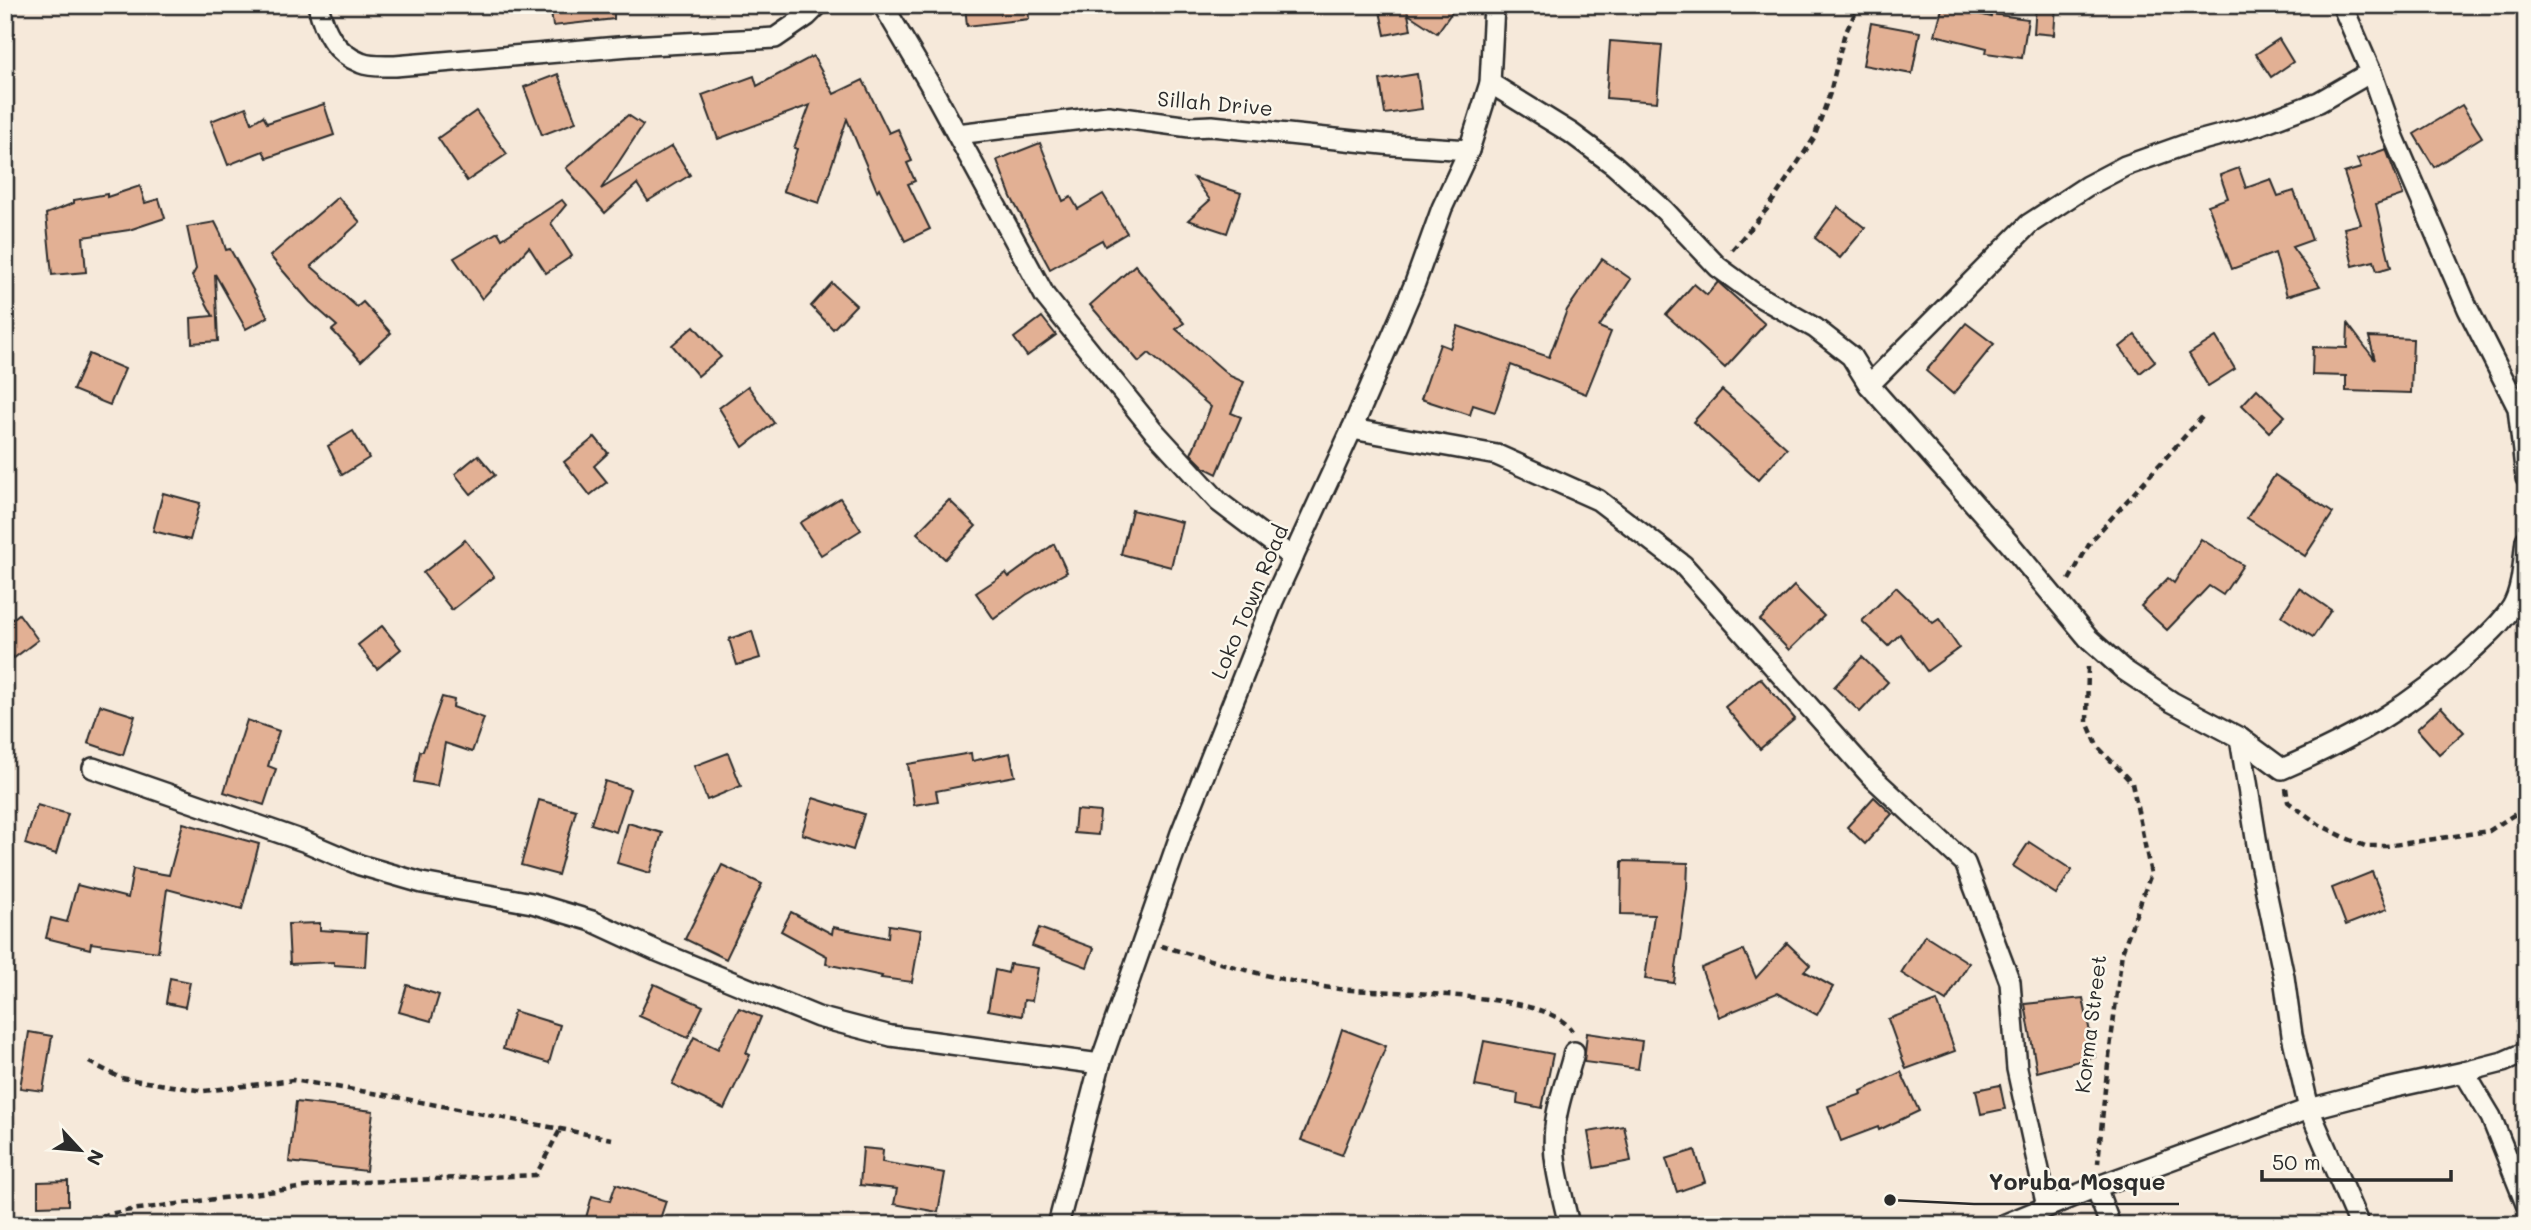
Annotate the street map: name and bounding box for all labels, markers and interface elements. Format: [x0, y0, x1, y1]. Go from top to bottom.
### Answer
street label: Sillah Drive [1156, 84, 1274, 121]
street label: Loko Town Road [1204, 520, 1293, 683]
street label: Korma Street [2068, 953, 2111, 1095]
north arrow [46, 1114, 116, 1184]
scale bar [2262, 1139, 2450, 1183]
text: N [81, 1146, 110, 1170]
text: 50 m [2272, 1148, 2321, 1175]
callout: Yoruba Mosque [1974, 1160, 2179, 1204]
text: Yoruba Mosque [1988, 1166, 2166, 1196]

